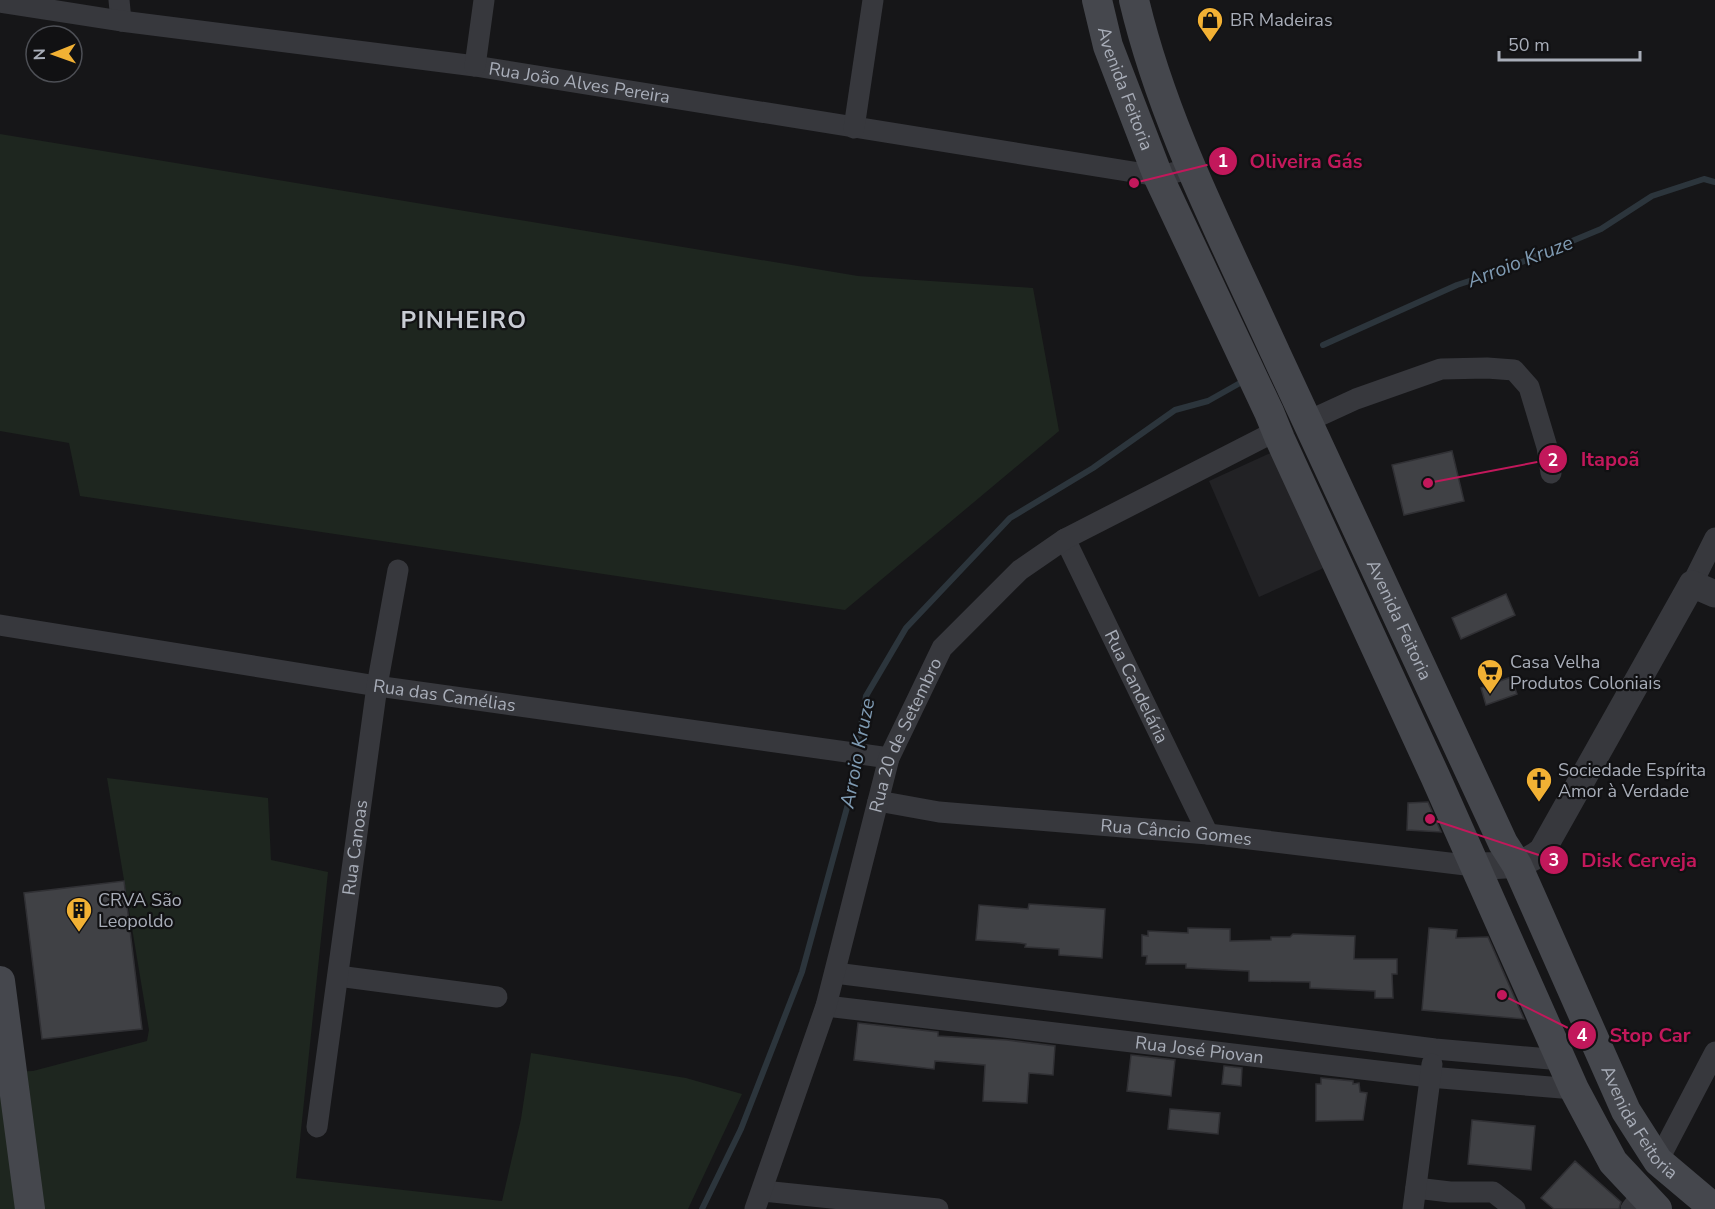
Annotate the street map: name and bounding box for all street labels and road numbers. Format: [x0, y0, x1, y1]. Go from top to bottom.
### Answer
street label: Avenida Feitoria [1092, 24, 1159, 154]
street label: Rua João Alves Pereira [487, 56, 672, 109]
street label: Avenida Feitoria [1361, 556, 1438, 684]
street label: Rua Candelária [1099, 626, 1174, 747]
street label: Rua 20 de Setembro [864, 654, 948, 815]
street label: Rua das Camélias [372, 674, 517, 717]
street label: Rua Canoas [337, 798, 373, 897]
street label: Rua Câncio Gomes [1100, 813, 1253, 851]
street label: Rua José Piovan [1134, 1030, 1265, 1069]
street label: Avenida Feitoria [1595, 1062, 1683, 1185]

